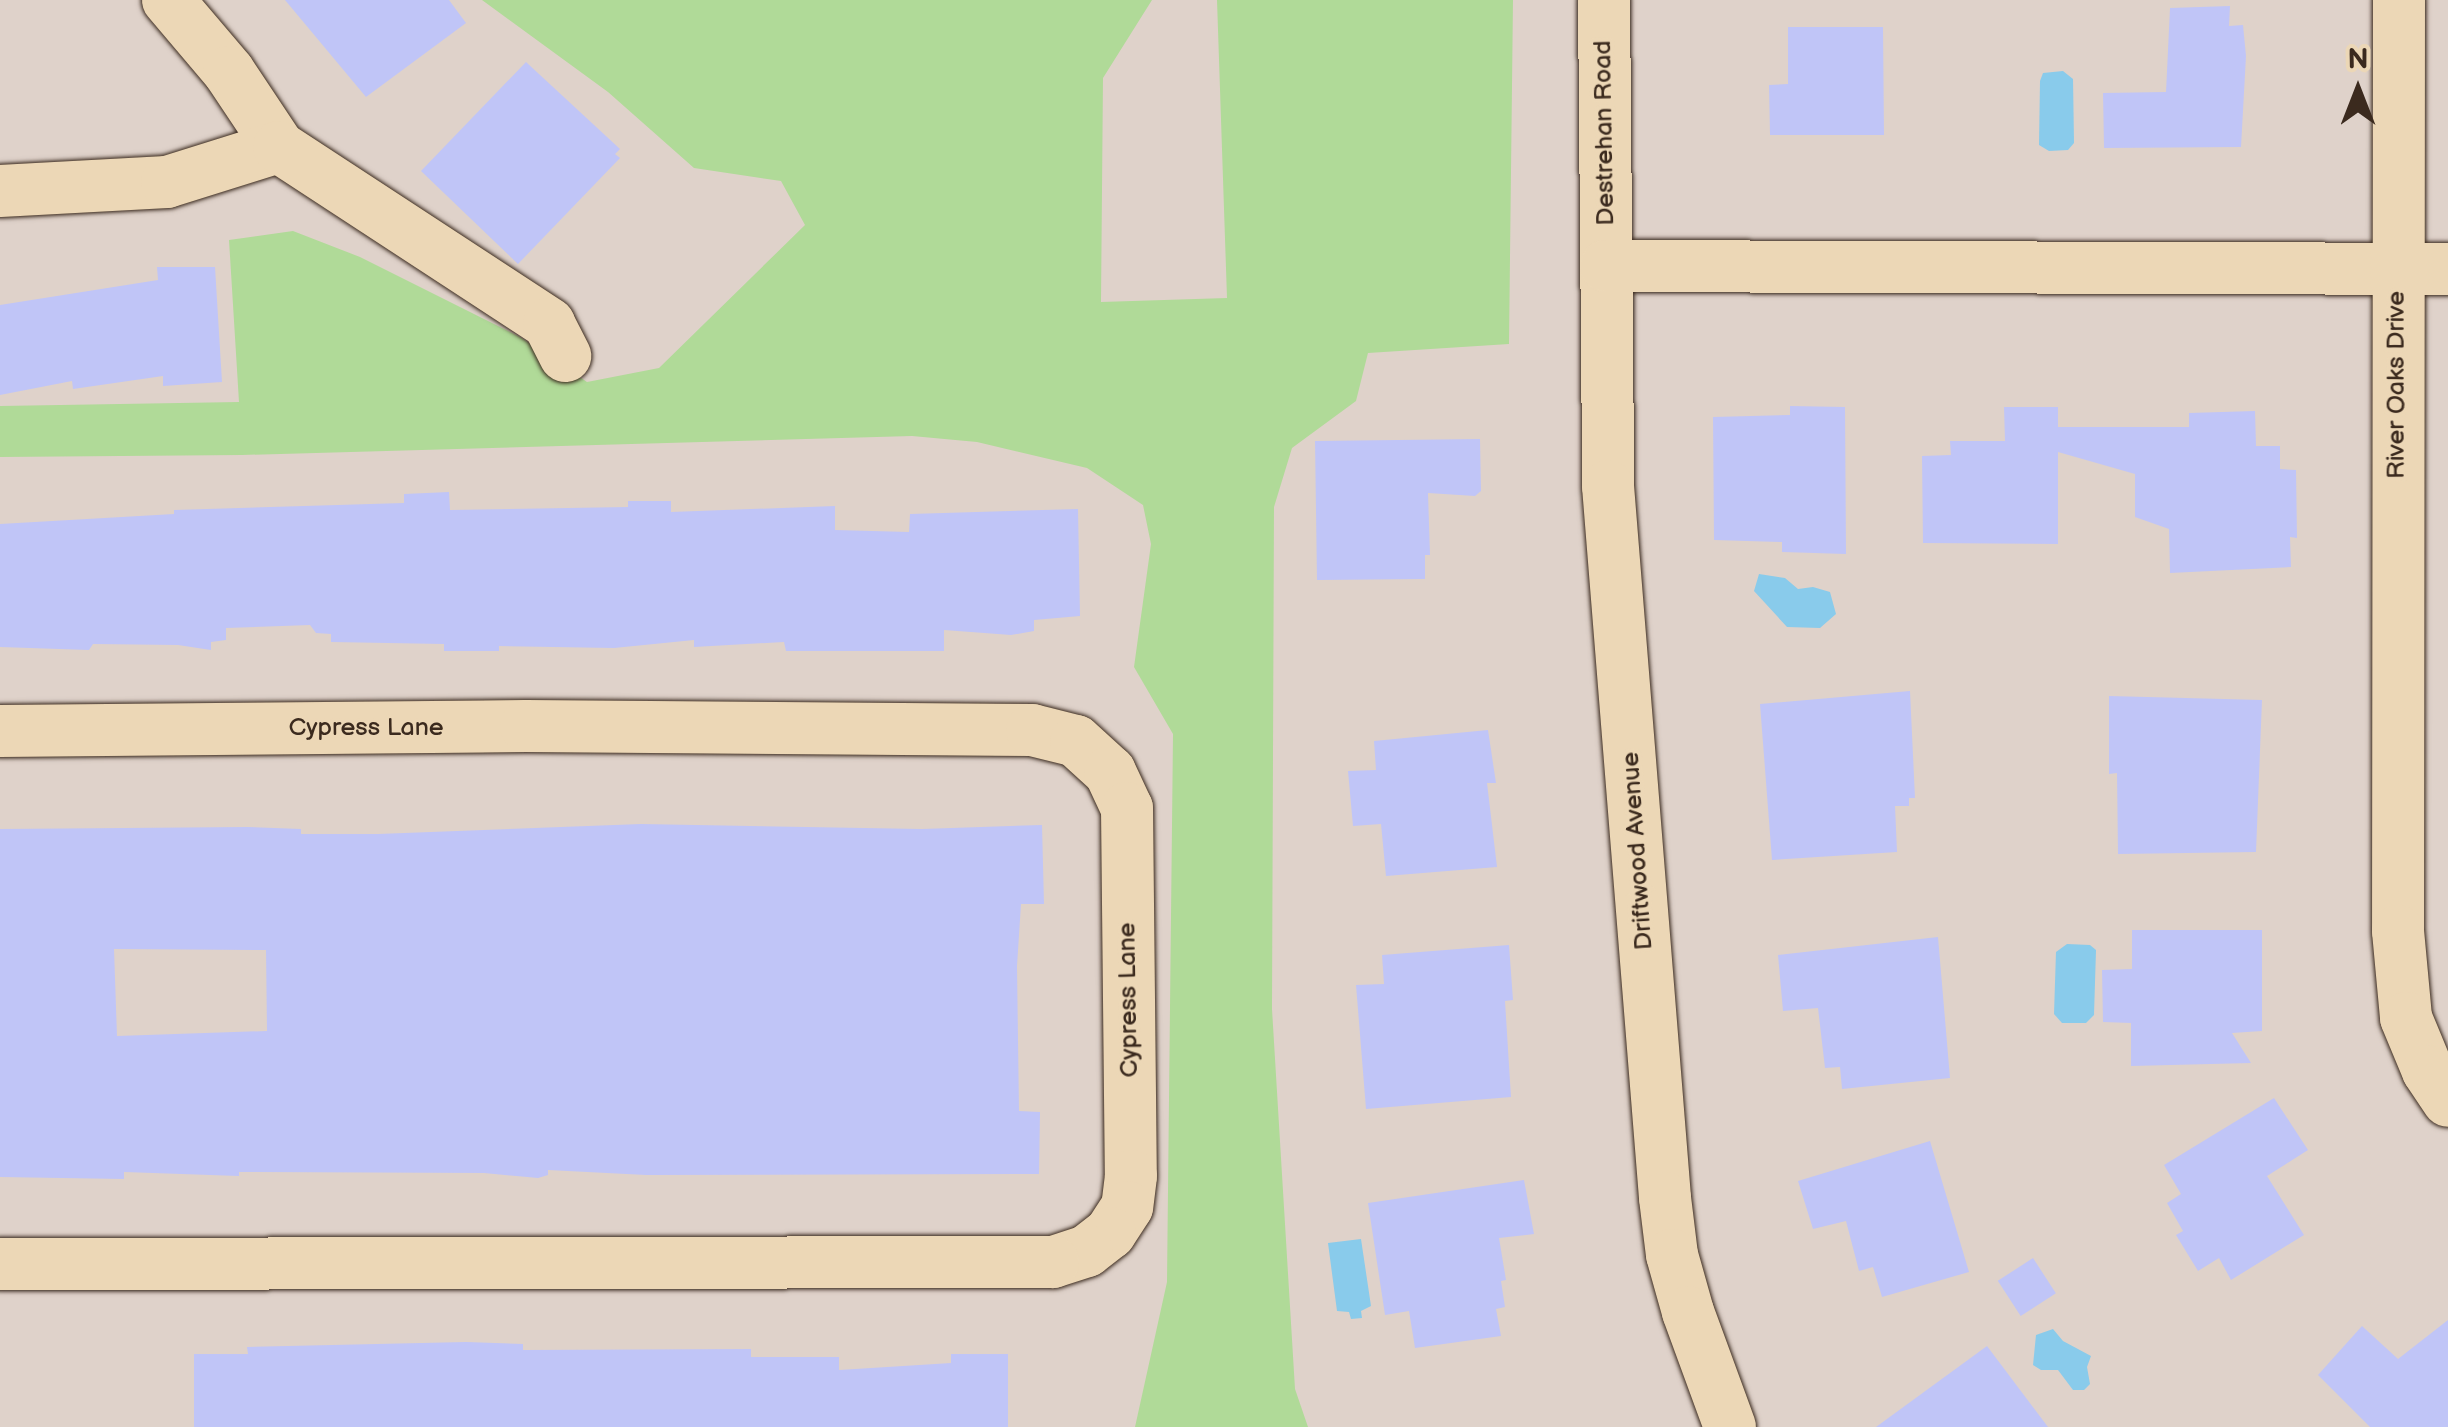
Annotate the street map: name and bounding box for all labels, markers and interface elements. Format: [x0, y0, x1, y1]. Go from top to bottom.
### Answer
street label: Destrehan Road [1588, 40, 1622, 226]
north arrow [2308, 40, 2408, 140]
text: N [2347, 43, 2369, 76]
street label: River Oaks Drive [2382, 291, 2412, 479]
street label: Cypress Lane [288, 713, 444, 743]
street label: Driftwood Avenue [1616, 751, 1660, 951]
street label: Cypress Lane [1113, 922, 1145, 1078]

